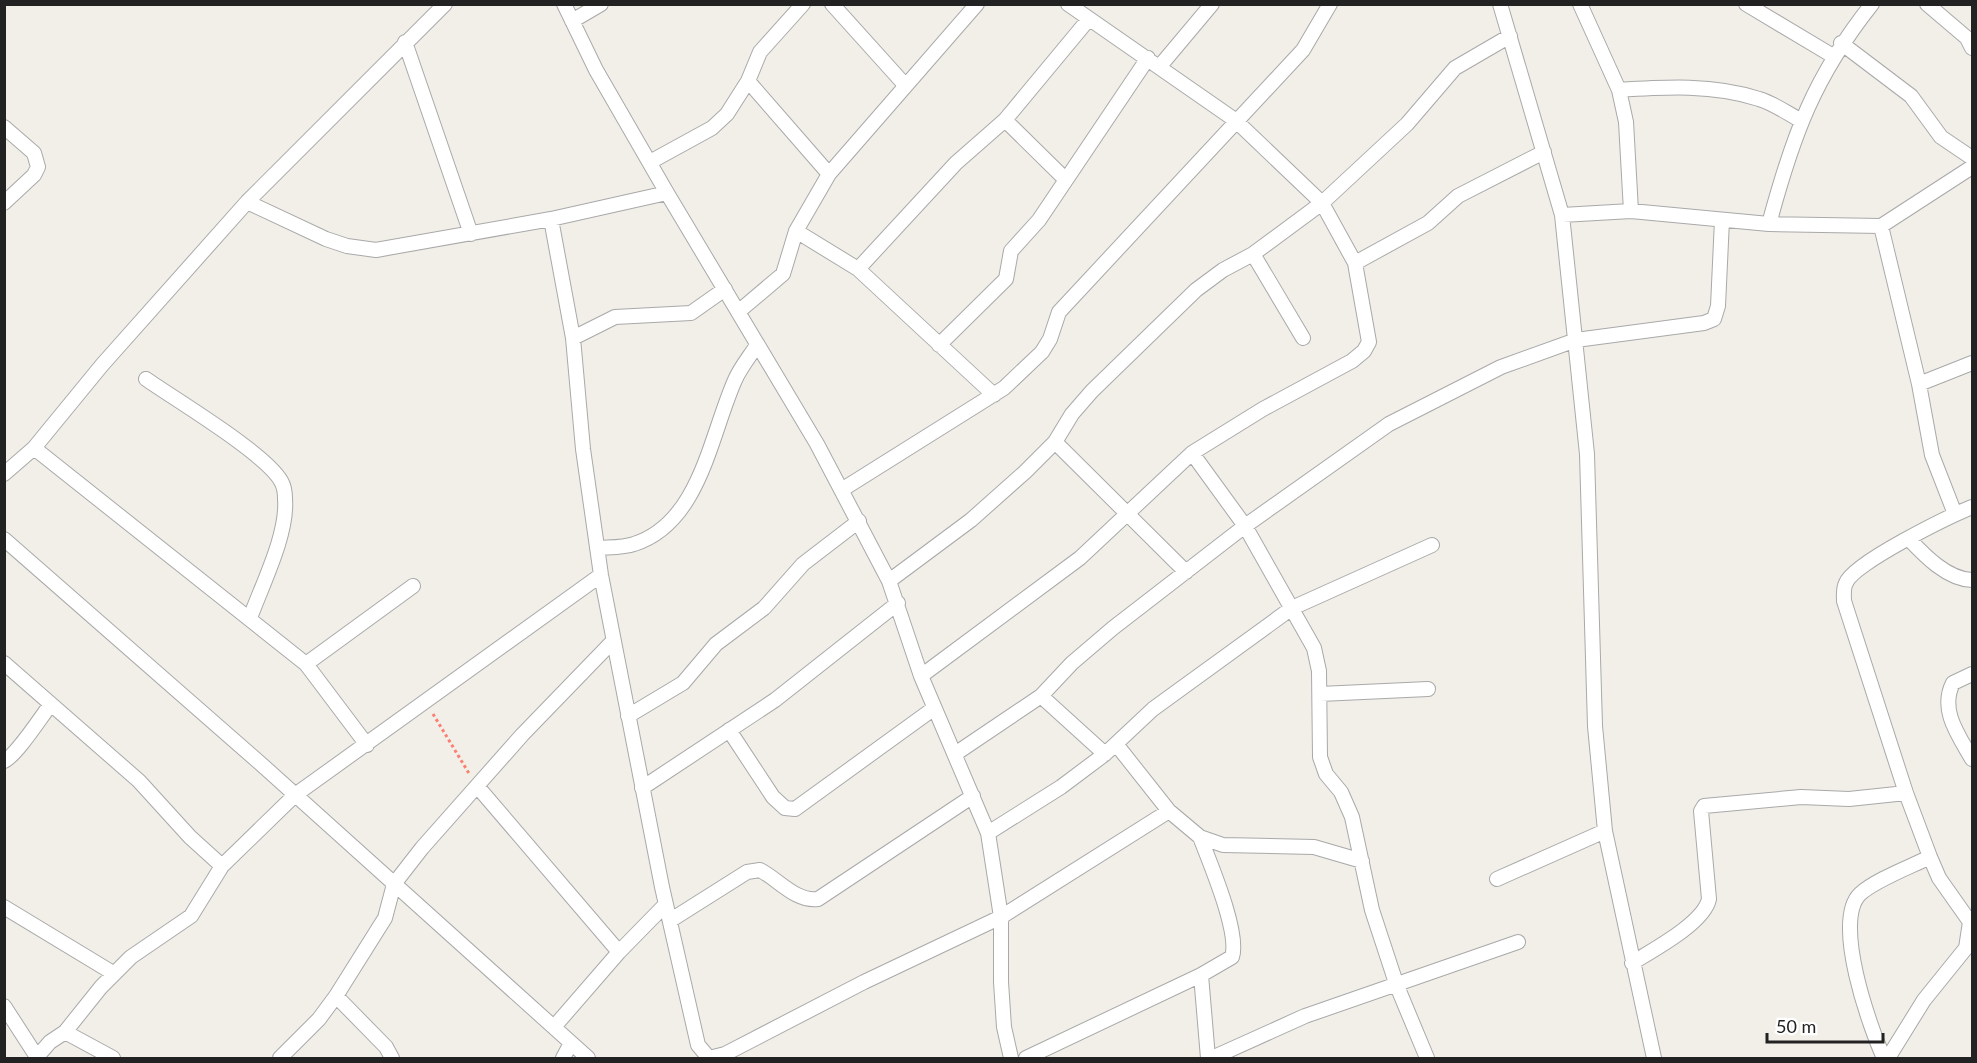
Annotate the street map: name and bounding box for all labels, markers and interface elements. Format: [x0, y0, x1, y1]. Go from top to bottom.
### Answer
scale bar [1767, 1006, 1882, 1044]
text: 50 m [1776, 1015, 1816, 1037]

